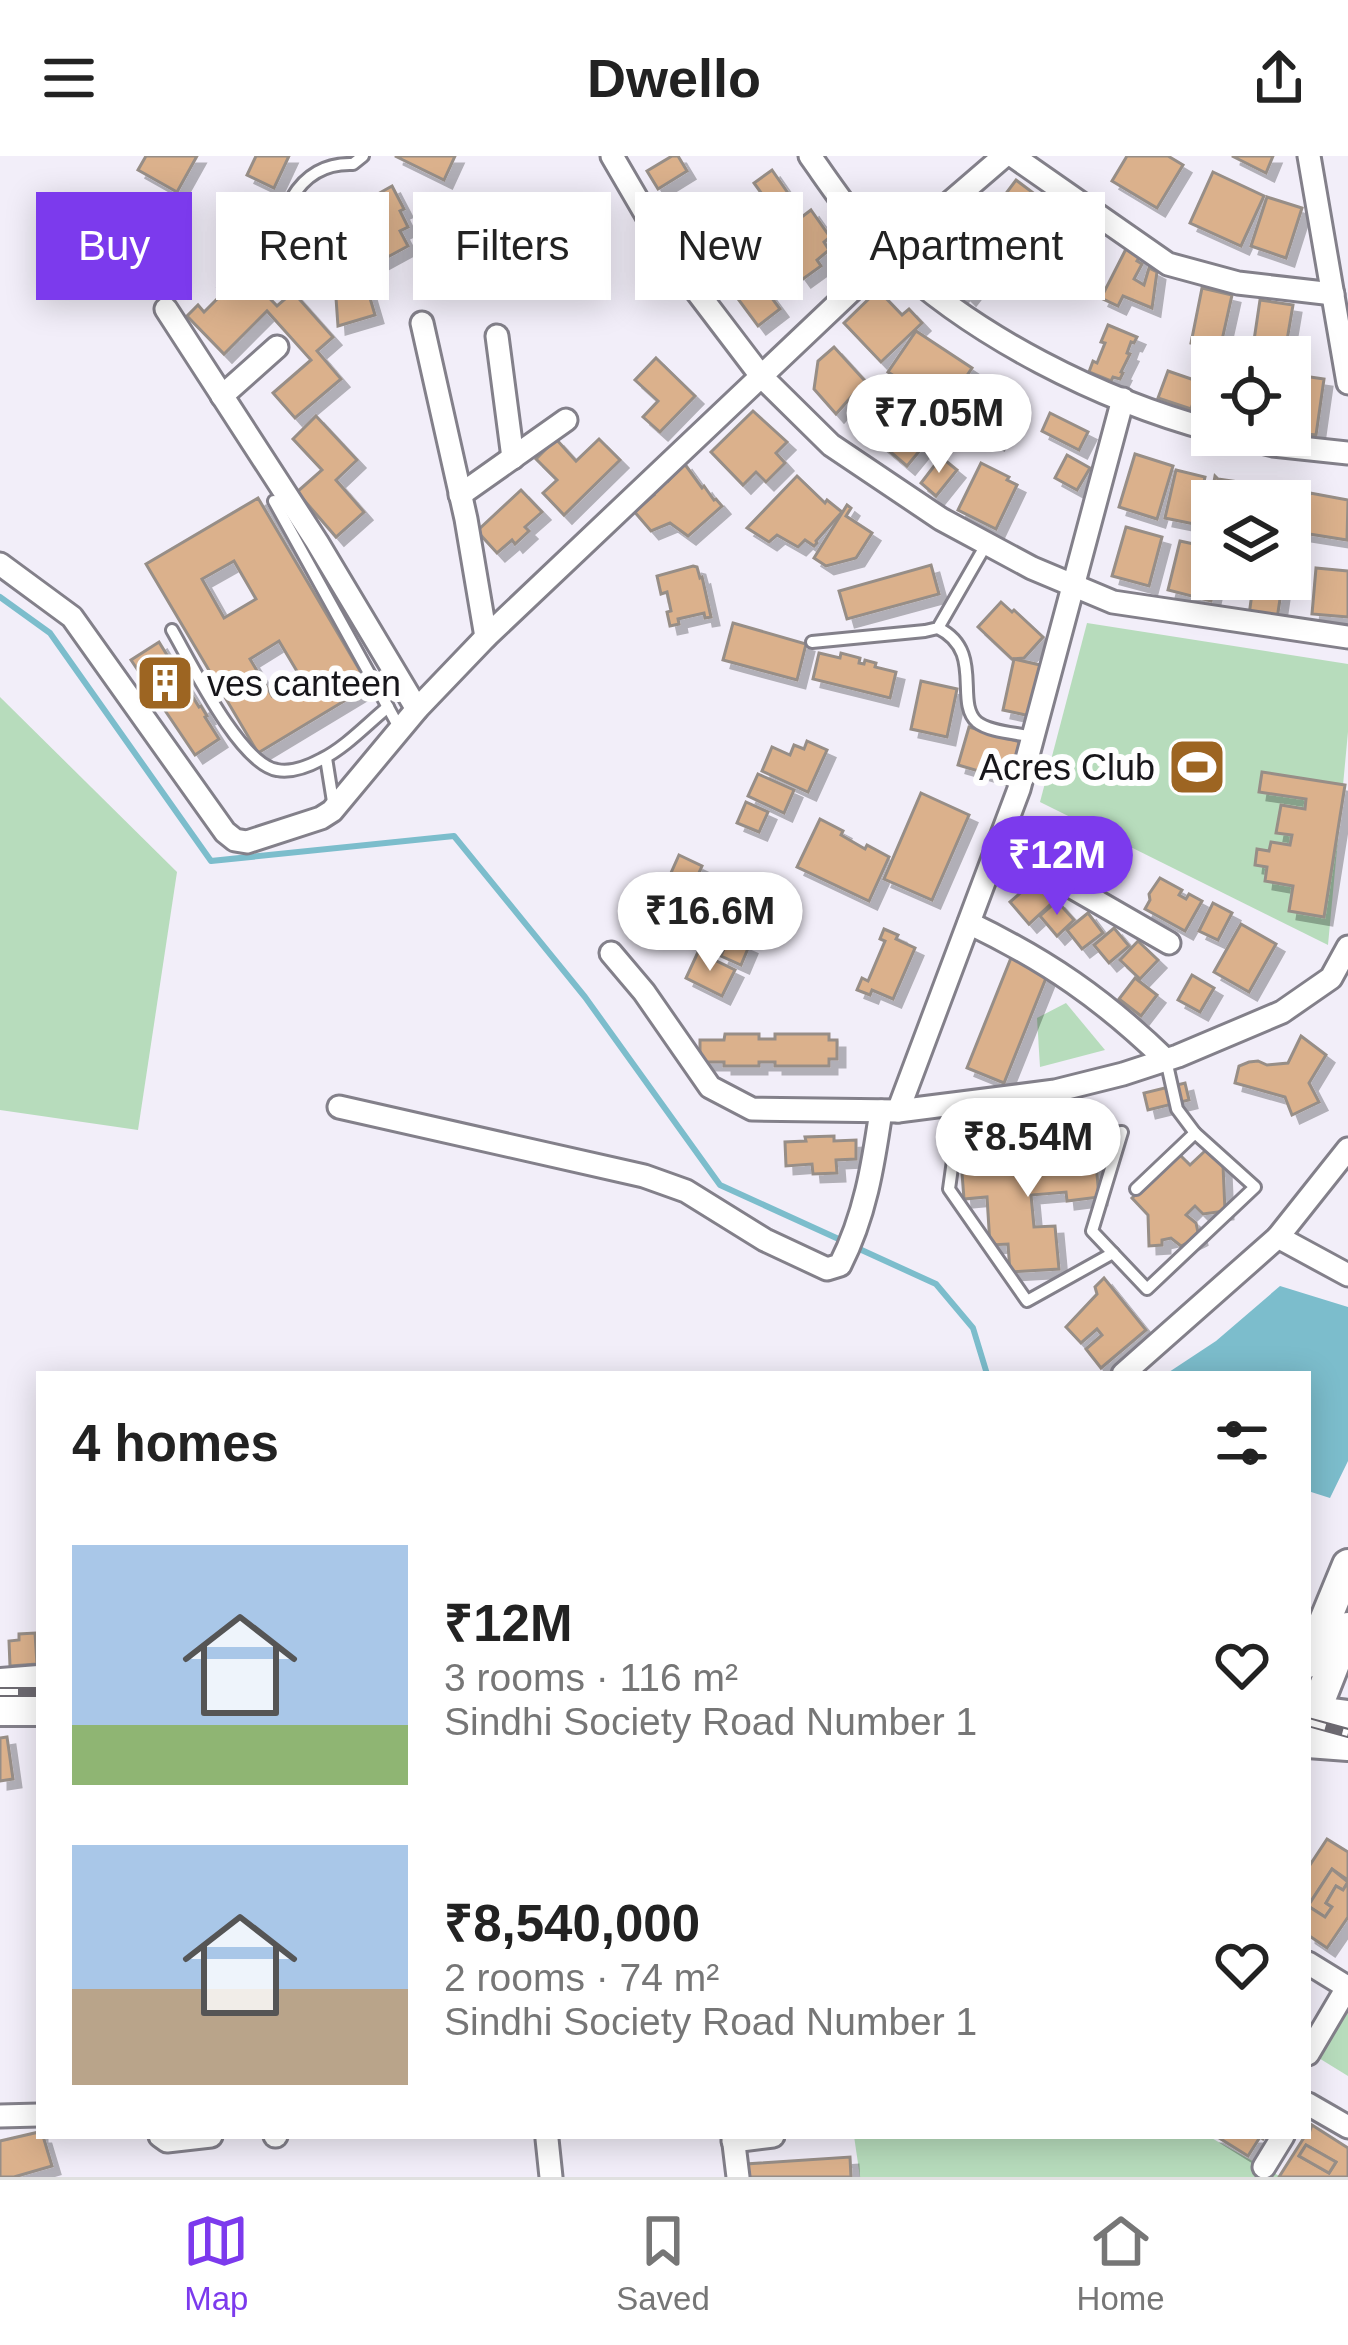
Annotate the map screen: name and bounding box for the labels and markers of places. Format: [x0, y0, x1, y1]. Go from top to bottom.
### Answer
pin: ₹7.05M [841, 374, 1037, 476]
building icon: ves canteen [134, 652, 196, 714]
place label: ves canteen [207, 663, 401, 704]
sports icon: Acres Club [1166, 736, 1228, 798]
place label: Acres Club [979, 747, 1155, 788]
pin: ₹12M [986, 816, 1128, 918]
pin: ₹16.6M [612, 872, 808, 974]
pin: ₹8.54M [930, 1098, 1126, 1200]

